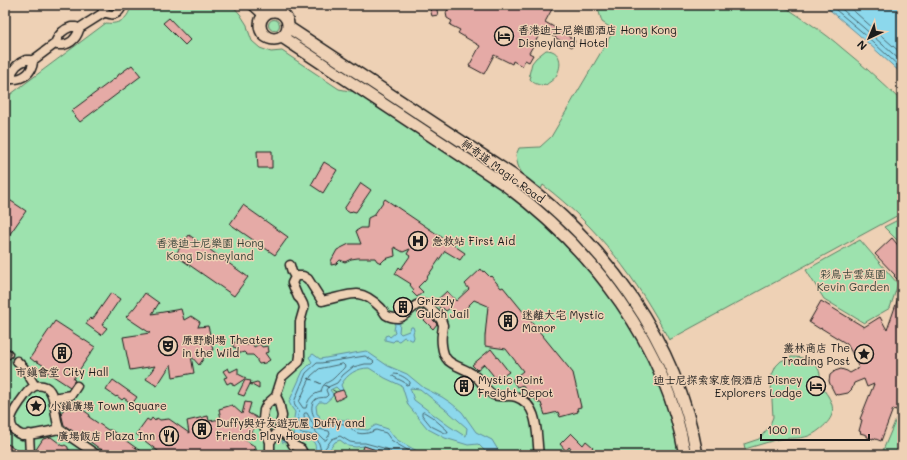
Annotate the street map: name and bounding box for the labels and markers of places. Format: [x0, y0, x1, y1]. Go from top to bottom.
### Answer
place label: 香港迪士尼樂園酒店 Hong Kong Disneyland Hotel [518, 22, 677, 50]
hotel icon: 香港迪士尼樂園酒店 Hong Kong Disneyland Hotel [493, 25, 515, 47]
hospital icon: 急救站 First Aid [407, 230, 429, 252]
place label: 急救站 First Aid [432, 233, 515, 248]
place label: Grizzly Gulch Jail [417, 293, 469, 321]
building icon: Grizzly Gulch Jail [392, 296, 414, 318]
place label: 迷離大宅 Mystic Manor [522, 307, 604, 335]
building icon: 迷離大宅 Mystic Manor [497, 310, 519, 332]
place label: 原野劇場 Theater in the Wild [182, 332, 273, 360]
theatre icon: 原野劇場 Theater in the Wild [157, 335, 179, 357]
place label: 叢林商店 The Trading Post [782, 340, 850, 368]
building icon: 市鎮會堂 City Hall [51, 342, 73, 364]
place icon: 叢林商店 The Trading Post [853, 343, 875, 365]
place label: 市鎮會堂 City Hall [15, 364, 109, 379]
place label: Mystic Point Freight Depot [478, 372, 553, 400]
place label: 迪士尼探索家度假酒店 Disney Explorers Lodge [654, 372, 802, 400]
building icon: Mystic Point Freight Depot [453, 375, 475, 397]
hotel icon: 迪士尼探索家度假酒店 Disney Explorers Lodge [805, 375, 827, 397]
place icon: 小鎮廣場 Town Square [25, 395, 47, 417]
place label: 小鎮廣場 Town Square [50, 398, 167, 413]
place label: Duffy與好友遊玩屋 Duffy and Friends Play House [216, 415, 365, 443]
building icon: Duffy與好友遊玩屋 Duffy and Friends Play House [191, 418, 213, 440]
restaurant icon: 廣場飯店 Plaza Inn [158, 425, 180, 447]
place label: 廣場飯店 Plaza Inn [58, 428, 155, 443]

